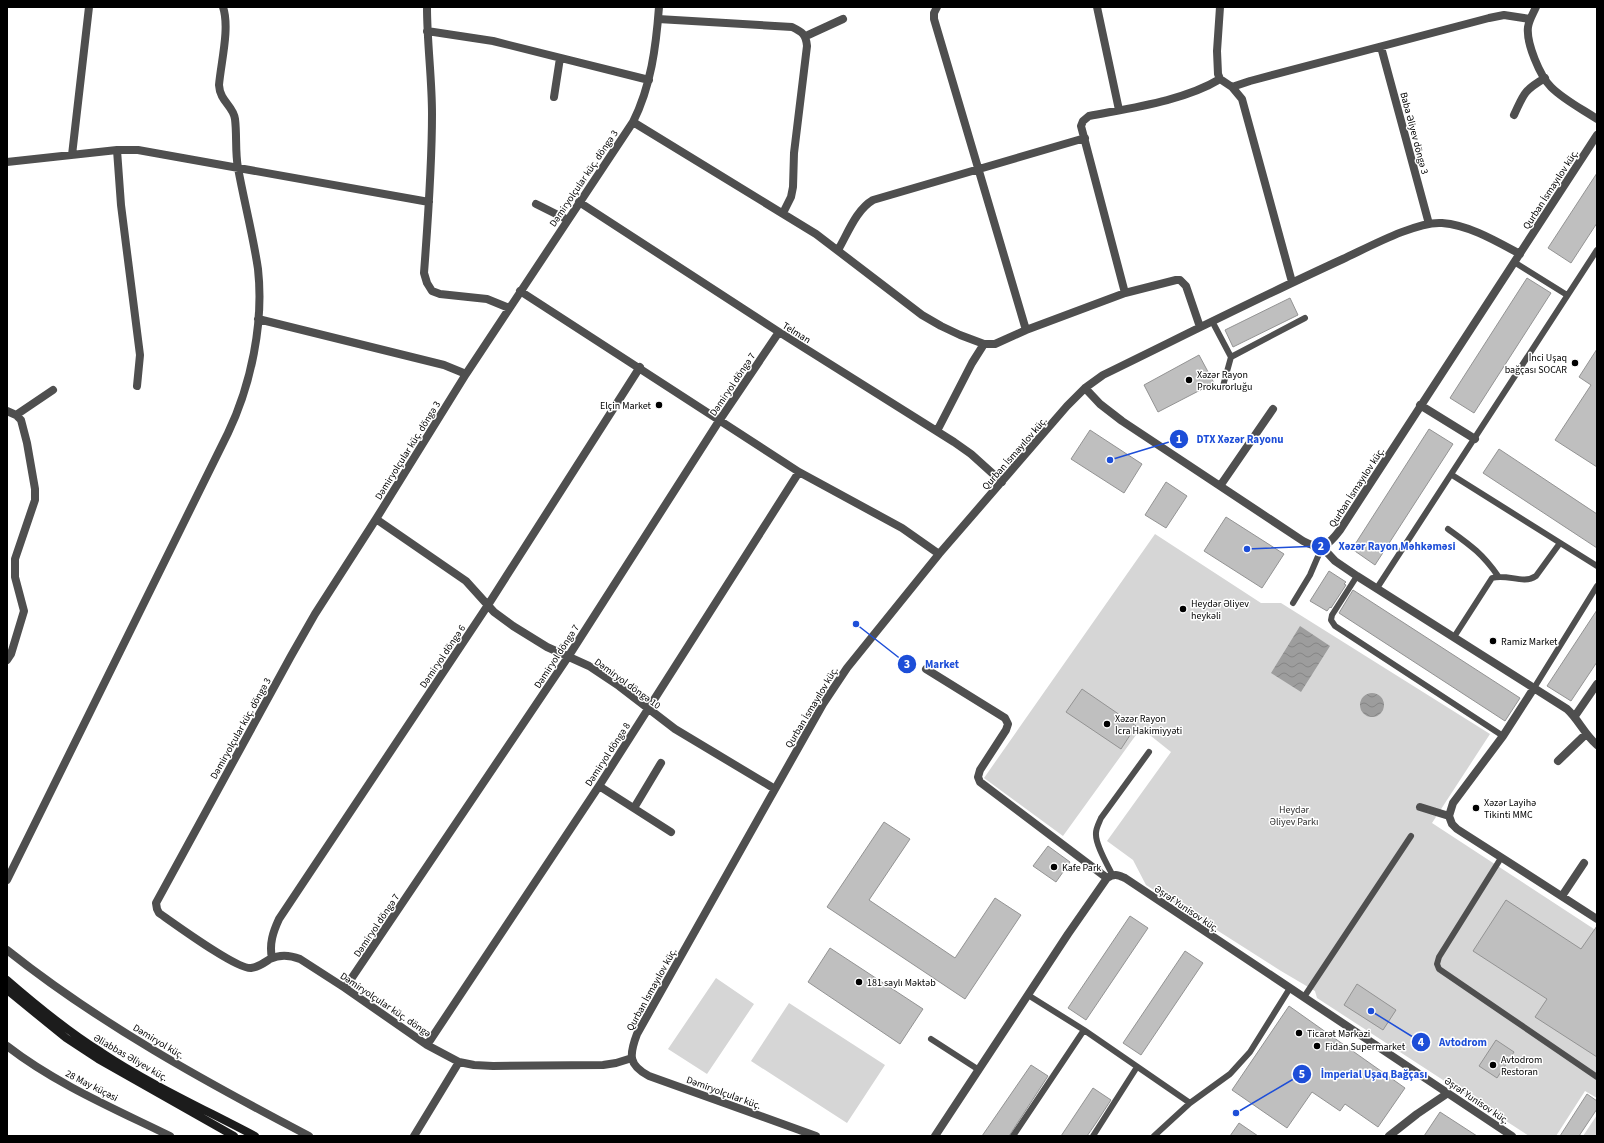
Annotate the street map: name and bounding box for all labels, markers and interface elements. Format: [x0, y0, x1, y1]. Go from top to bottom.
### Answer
street label: Baba Əliyev döngə 3 [1396, 91, 1432, 176]
street label: Dəmiryolçular küç. döngə 3 [546, 127, 622, 230]
street label: Qurban İsmayılov küç. [1520, 147, 1582, 232]
street label: Telman [780, 319, 813, 347]
street label: Dəmiryol döngə 7 [706, 350, 759, 419]
place label: İnci Uşaq bağçası SOCAR [1505, 351, 1567, 377]
marker: İnci Uşaq bağçası SOCAR [1570, 358, 1580, 368]
place label: Xəzər Rayon Prokurorluğu [1197, 368, 1252, 394]
marker: Xəzər Rayon Prokurorluğu [1184, 375, 1194, 385]
street label: Dəmiryolçular küç. döngə 3 [372, 398, 444, 503]
place label: Elçin Market [600, 399, 652, 413]
marker: Elçin Market [654, 400, 664, 410]
street label: Qurban İsmayılov küç. [979, 414, 1050, 493]
callout: DTX Xəzər Rayonu [1169, 427, 1292, 450]
text: 1 [1176, 431, 1182, 448]
text: DTX Xəzər Rayonu [1197, 432, 1283, 447]
street label: Qurban İsmayılov küç. [1326, 445, 1388, 530]
callout: Xəzər Rayon Məhkəməsi [1311, 534, 1464, 557]
text: 2 [1318, 538, 1324, 555]
text: Xəzər Rayon Məhkəməsi [1339, 539, 1455, 554]
place label: Heydər Əliyev heykəli [1191, 597, 1249, 623]
marker: Heydər Əliyev heykəli [1178, 604, 1188, 614]
street label: Dəmiryol döngə 6 [416, 622, 469, 691]
street label: Dəmiryol döngə 7 [531, 622, 583, 691]
place label: Ramiz Market [1501, 635, 1558, 649]
marker: Ramiz Market [1488, 636, 1498, 646]
callout: Market [897, 652, 967, 675]
street label: Dəmiryol döngə 10 [592, 655, 663, 713]
text: 3 [904, 656, 910, 673]
text: Market [925, 657, 960, 672]
street label: Qurban İsmayılov küç. [782, 664, 842, 751]
street label: Dəmiryolçular küç. döngə 3 [207, 675, 275, 782]
place label: Xəzər Rayon İcra Hakimiyyəti [1115, 712, 1182, 738]
marker: Xəzər Rayon İcra Hakimiyyəti [1102, 719, 1112, 729]
street label: Dəmiryol döngə 8 [582, 720, 634, 789]
place label: Xəzər Layihə Tikinti MMC [1484, 796, 1536, 822]
park label: Heydər Əliyev Parkı [1270, 803, 1318, 829]
marker: Xəzər Layihə Tikinti MMC [1471, 803, 1481, 813]
place label: Kafe Park [1062, 861, 1101, 875]
marker: Kafe Park [1049, 862, 1059, 872]
street label: Əşrəf Yunisov küç. [1151, 882, 1222, 936]
street label: Dəmiryol döngə 7 [350, 891, 403, 960]
street label: Qurban İsmayılov küç. [623, 946, 680, 1033]
street label: Dəmiryolçular küç. döngə [337, 969, 434, 1041]
place label: 181 saylı Məktəb [867, 976, 936, 990]
marker: 181 saylı Məktəb [854, 977, 864, 987]
street label: Dəmiryol küç. [130, 1021, 187, 1063]
place label: Ticarət Mərkəzi [1307, 1027, 1370, 1041]
marker: Ticarət Mərkəzi [1294, 1028, 1304, 1038]
callout: Avtodrom [1411, 1030, 1495, 1053]
street label: Əliabbas Əliyev küç. [91, 1031, 170, 1085]
text: 4 [1418, 1034, 1425, 1051]
text: Avtodrom [1438, 1035, 1487, 1050]
place label: Fidan Supermarket [1325, 1040, 1406, 1054]
marker: Fidan Supermarket [1312, 1041, 1322, 1051]
place label: Avtodrom Restoran [1501, 1053, 1542, 1079]
marker: Avtodrom Restoran [1488, 1060, 1498, 1070]
callout: İmperial Uşaq Bağçası [1292, 1062, 1435, 1085]
text: 5 [1299, 1066, 1305, 1083]
street label: 28 May küçəsi [63, 1067, 120, 1105]
text: İmperial Uşaq Bağçası [1321, 1067, 1427, 1082]
street label: Dəmiryolçular küç. [684, 1073, 763, 1113]
street label: Əşrəf Yunisov küç. [1441, 1074, 1512, 1128]

